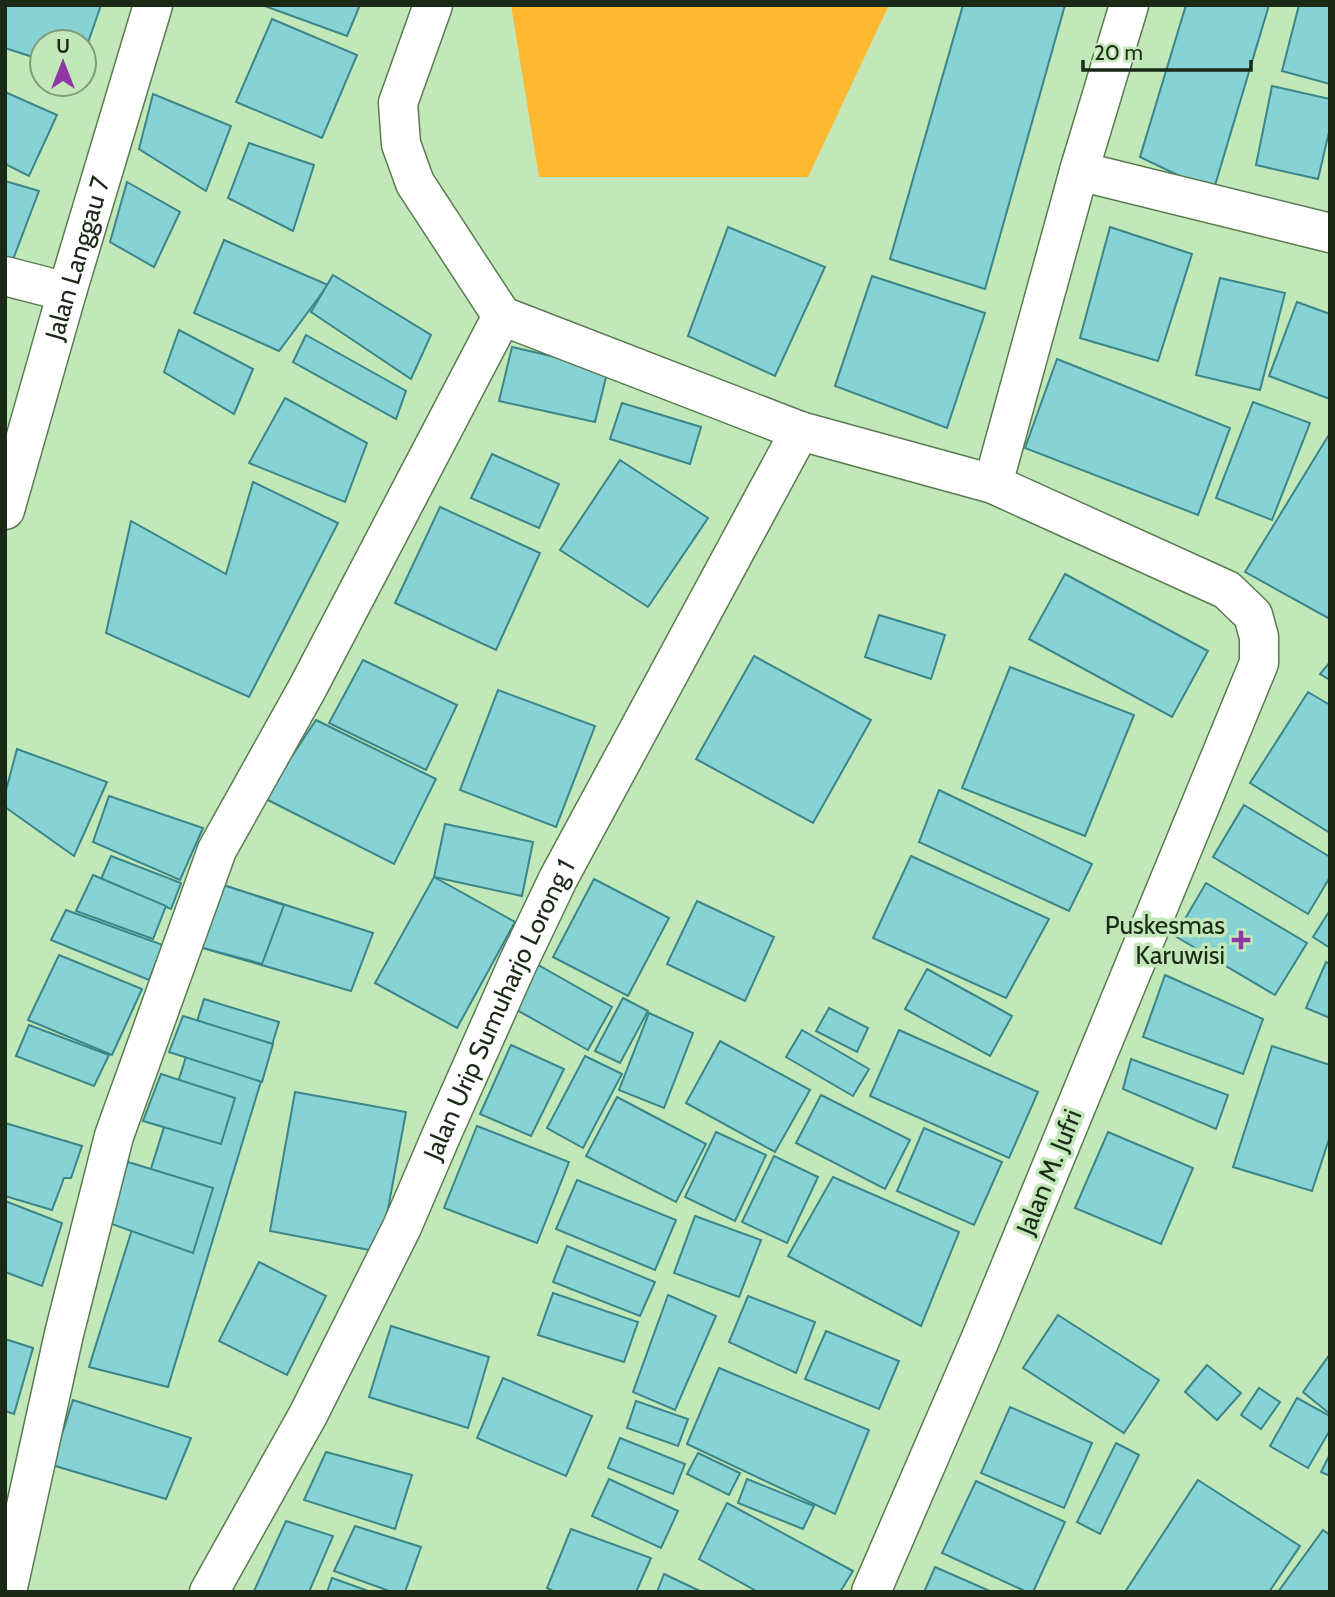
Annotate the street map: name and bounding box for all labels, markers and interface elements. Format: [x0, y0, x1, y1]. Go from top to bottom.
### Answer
north arrow [28, 28, 98, 98]
scale bar [1083, 28, 1251, 72]
text: U [56, 35, 70, 58]
text: 20 m [1094, 40, 1143, 65]
street label: Jalan Langgau 7 [38, 173, 117, 345]
street label: Jalan Urip Sumuharjo Lorong 1 [416, 854, 582, 1166]
place label: Puskesmas Karuwisi [1105, 909, 1225, 971]
marker: Puskesmas Karuwisi [1231, 930, 1251, 950]
street label: Jalan M. Jufri [1009, 1105, 1089, 1240]

